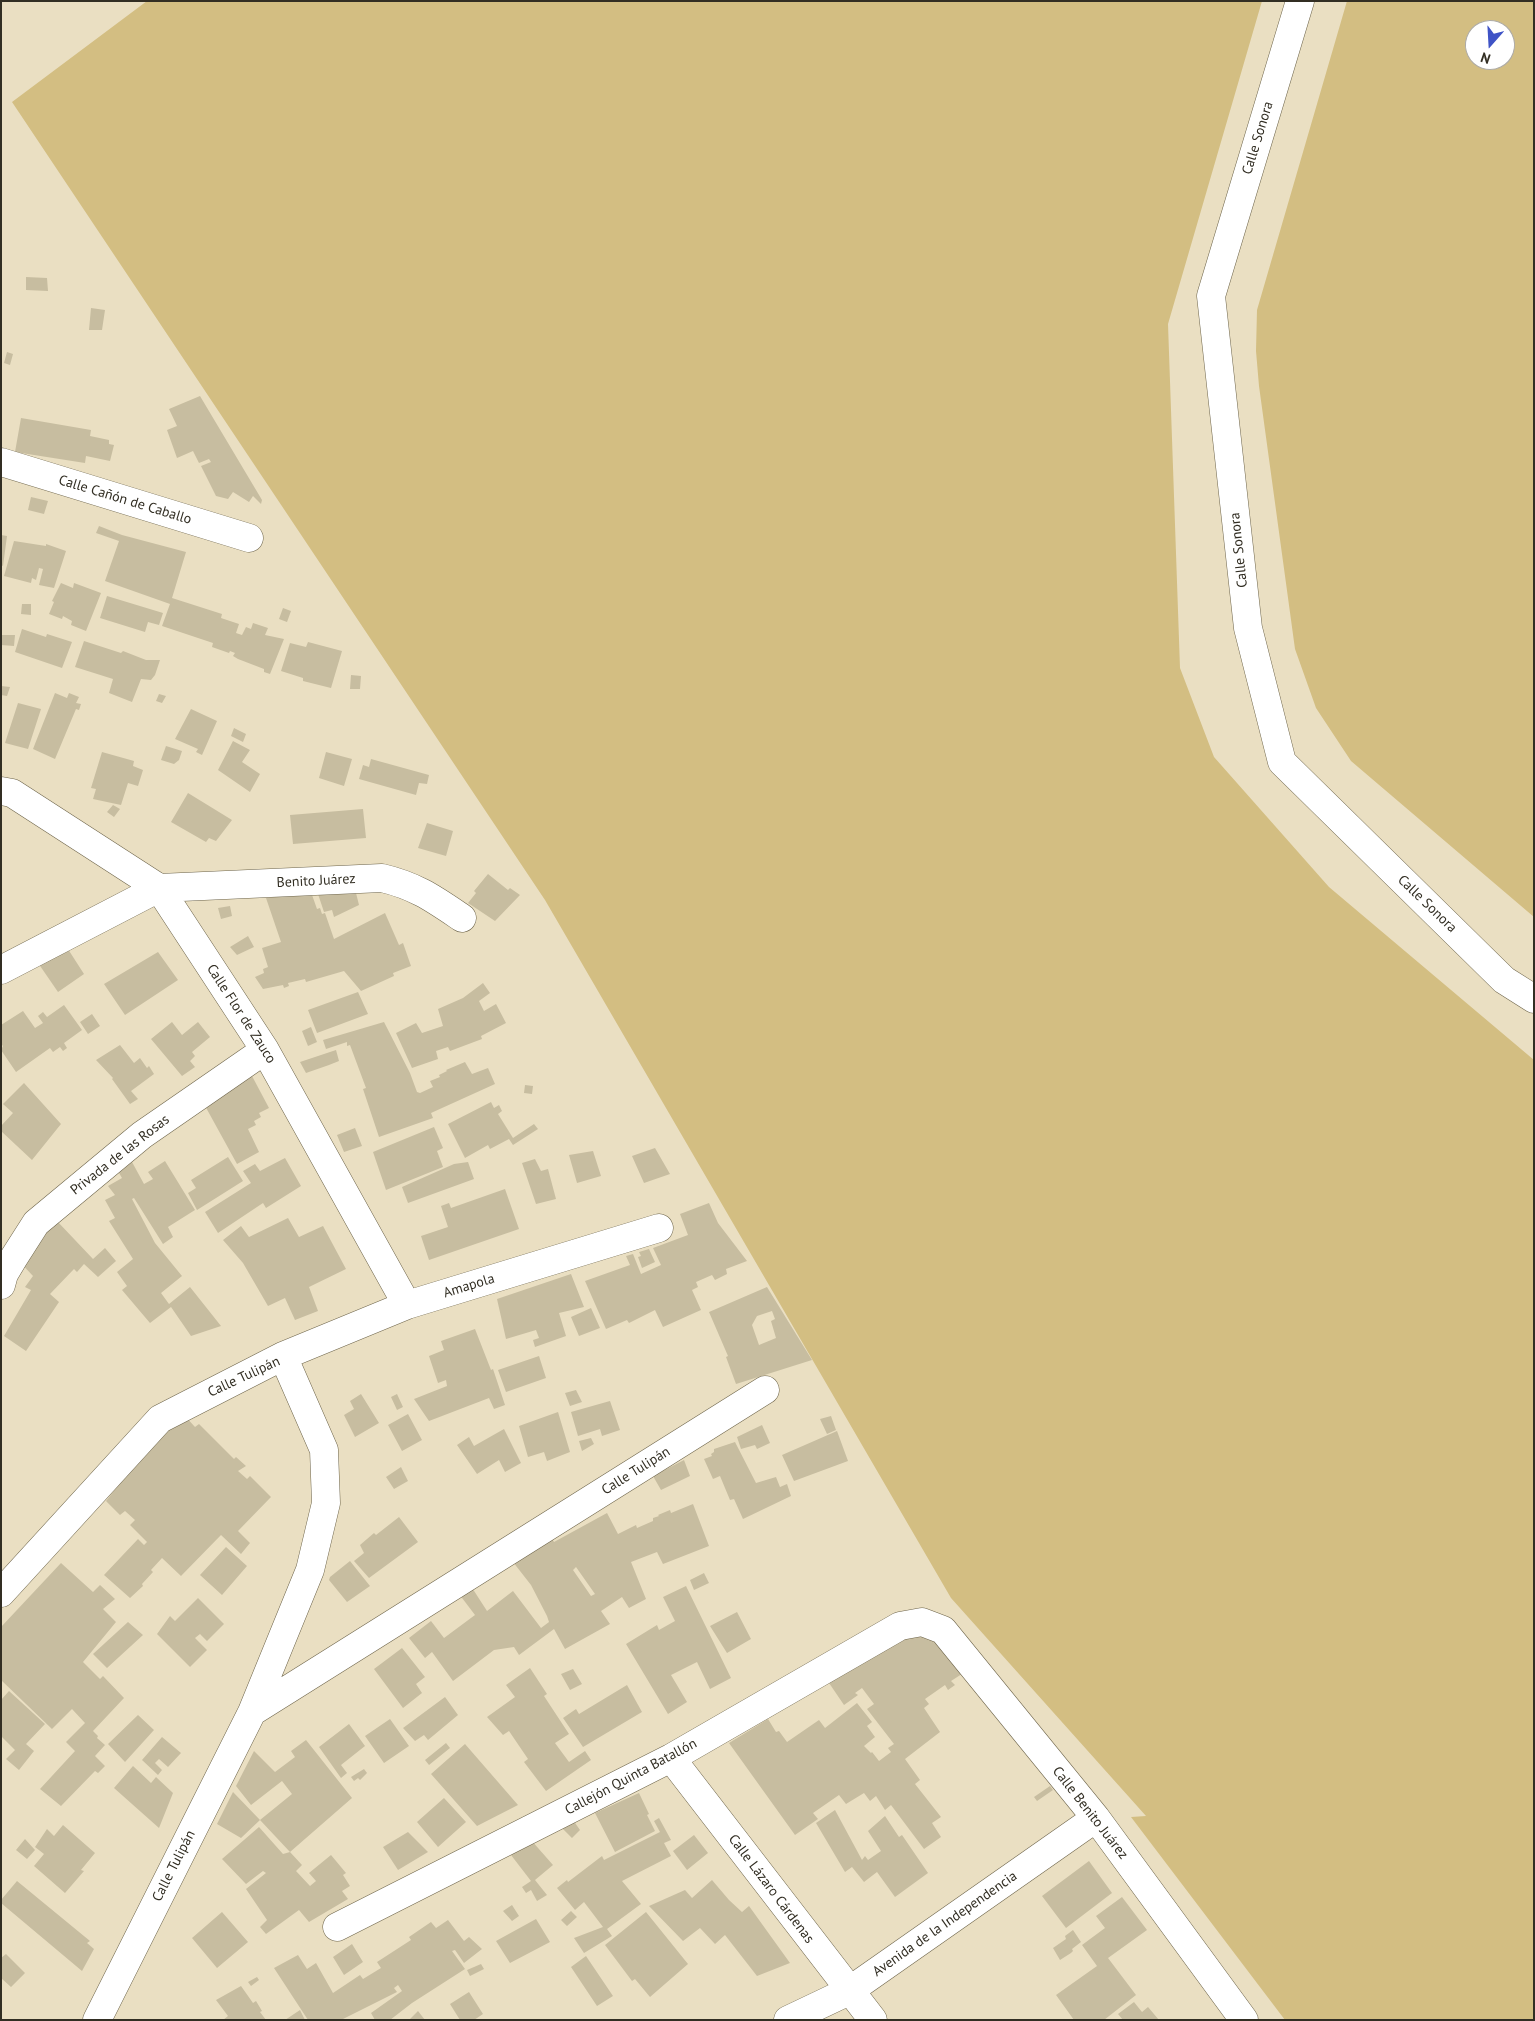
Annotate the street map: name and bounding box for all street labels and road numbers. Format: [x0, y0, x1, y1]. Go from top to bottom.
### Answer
street label: Calle Sonora [1239, 99, 1277, 177]
street label: Calle Cañón de Caballo [56, 472, 194, 528]
street label: Calle Sonora [1227, 512, 1251, 588]
street label: Benito Juárez [276, 871, 356, 891]
street label: Calle Sonora [1394, 872, 1460, 936]
street label: Calle Flor de Zauco [203, 961, 279, 1067]
street label: Privada de las Rosas [67, 1111, 173, 1199]
street label: Amapola [441, 1270, 497, 1302]
street label: Calle Tulipán [205, 1353, 283, 1401]
street label: Calle Tulipán [599, 1443, 673, 1499]
street label: Callejón Quinta Batallón [562, 1735, 700, 1819]
street label: Calle Benito Juárez [1049, 1763, 1131, 1863]
street label: Calle Tulipán [149, 1828, 199, 1904]
street label: Calle Lázaro Cárdenas [725, 1831, 817, 1947]
street label: Avenida de la Independencia [870, 1868, 1020, 1980]

